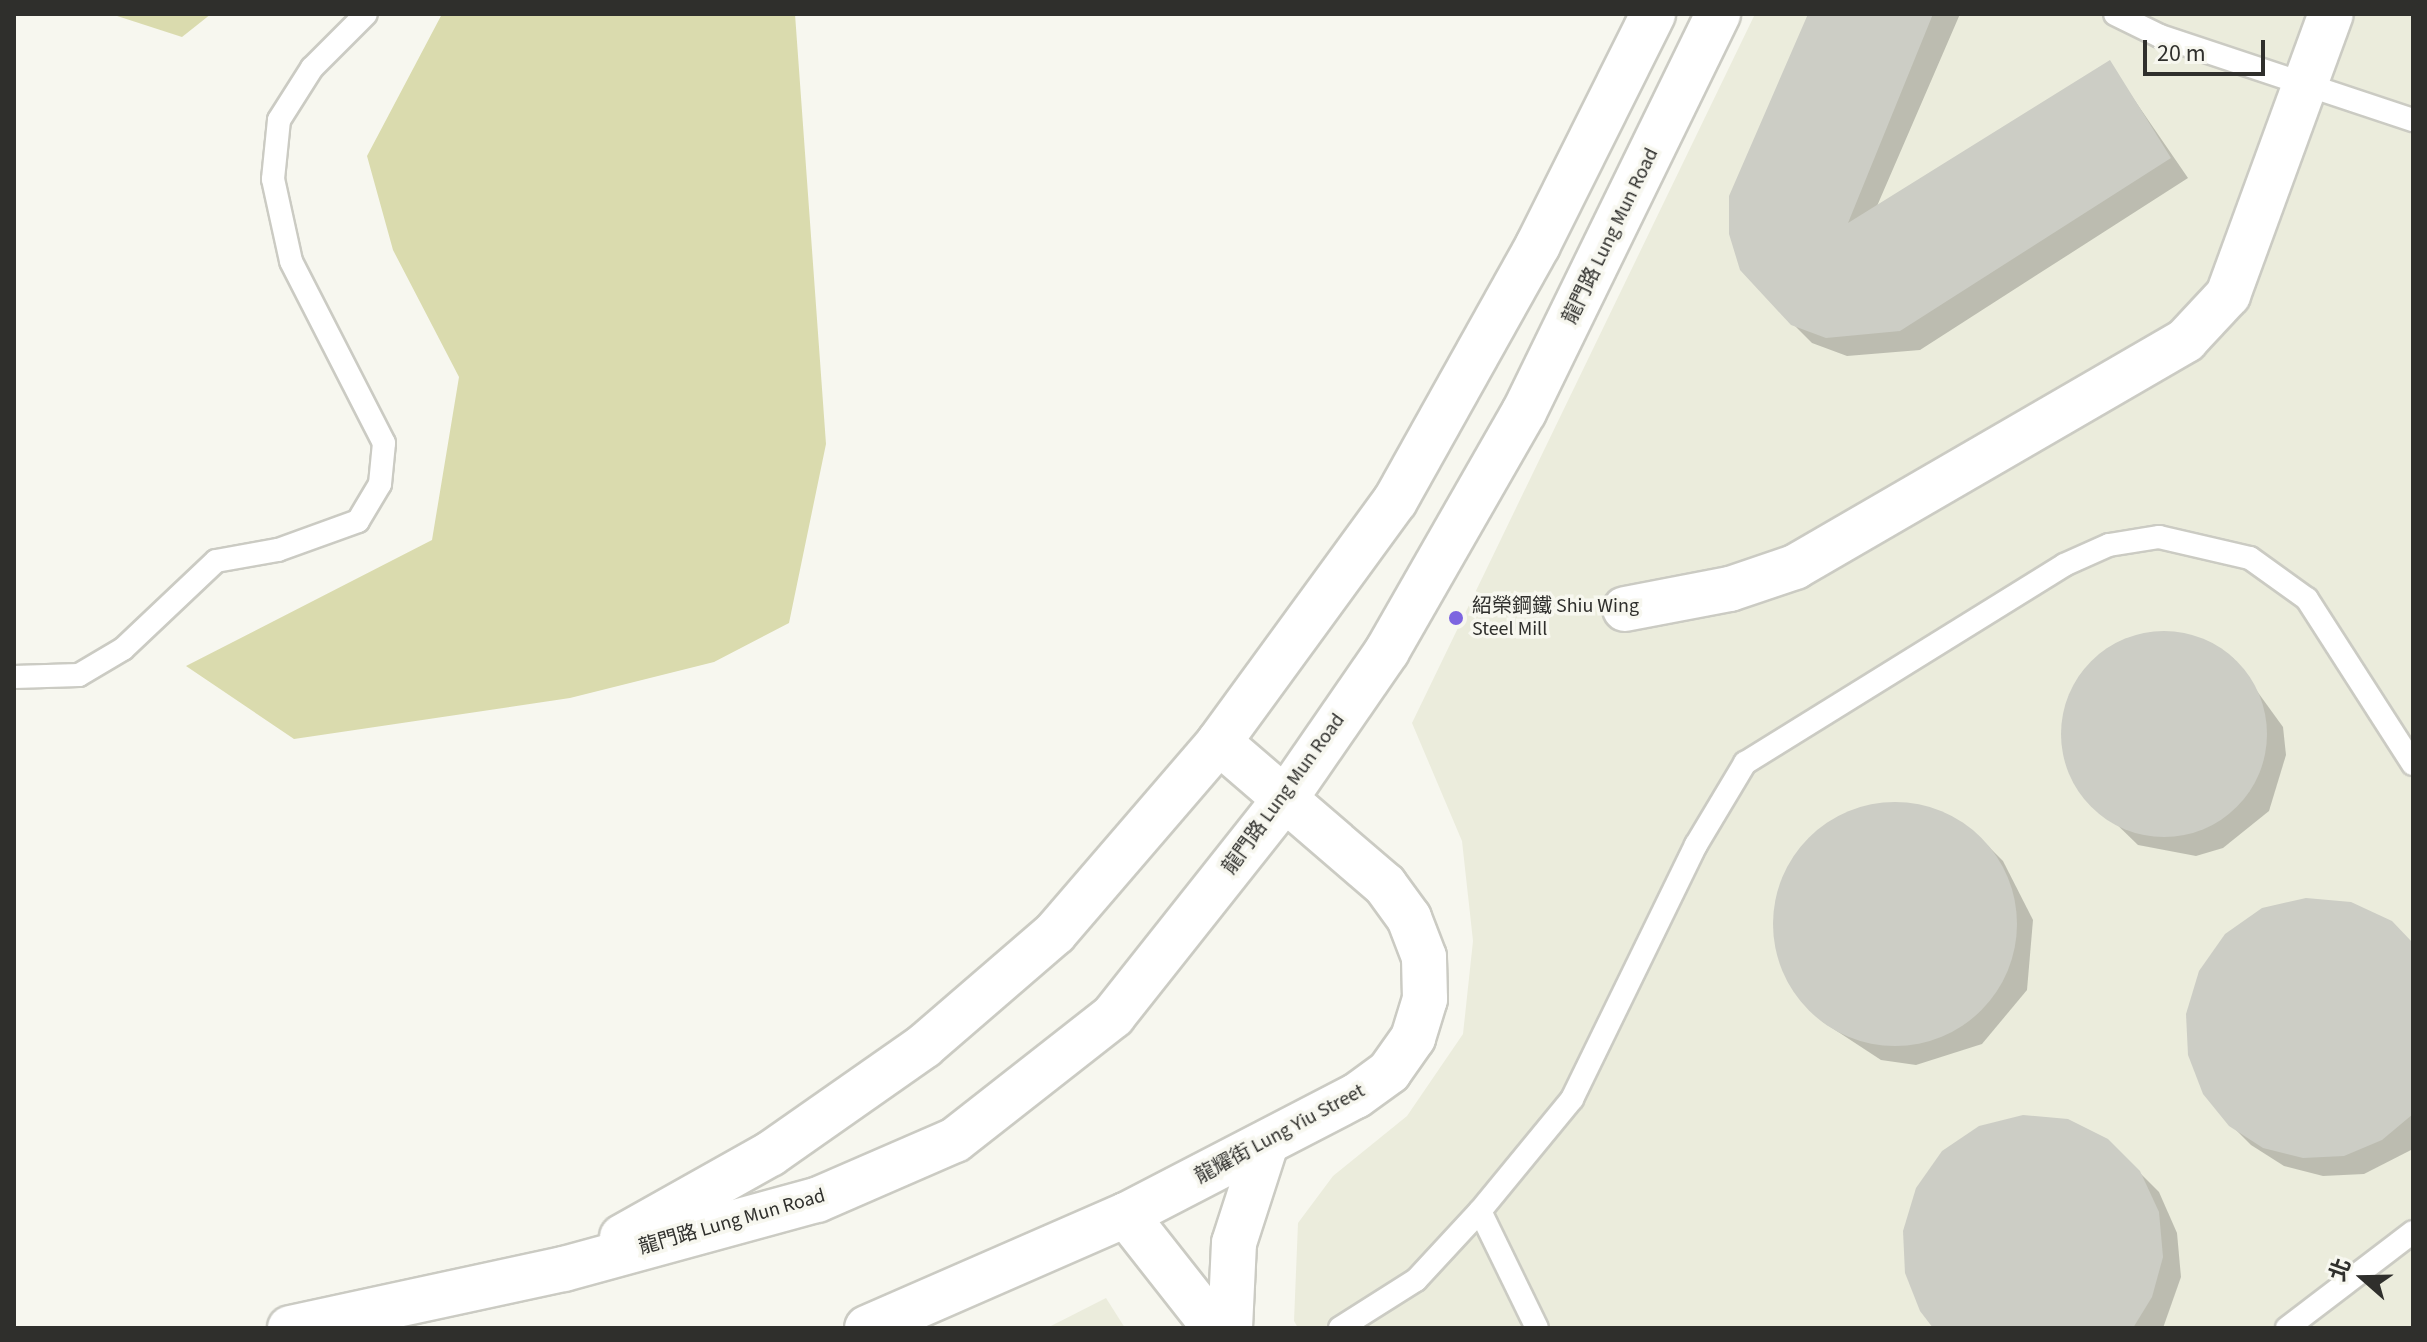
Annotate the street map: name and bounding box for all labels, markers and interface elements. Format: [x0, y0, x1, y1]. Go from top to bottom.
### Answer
scale bar [2147, 24, 2269, 74]
text: 20 m [2157, 36, 2206, 71]
street label: 龍門路 Lung Mun Road [1558, 144, 1664, 328]
place label: 紹榮鋼鐵 Shiu Wing Steel Mill [1472, 594, 1639, 641]
marker: 紹榮鋼鐵 Shiu Wing Steel Mill [1447, 609, 1465, 627]
street label: 龍門路 Lung Mun Road [1218, 709, 1350, 879]
street label: 龍耀街 Lung Yiu Street [1191, 1079, 1369, 1189]
street label: 龍門路 Lung Mun Road [636, 1184, 828, 1260]
north arrow [2323, 1238, 2403, 1318]
text: 北 [2322, 1254, 2359, 1286]

